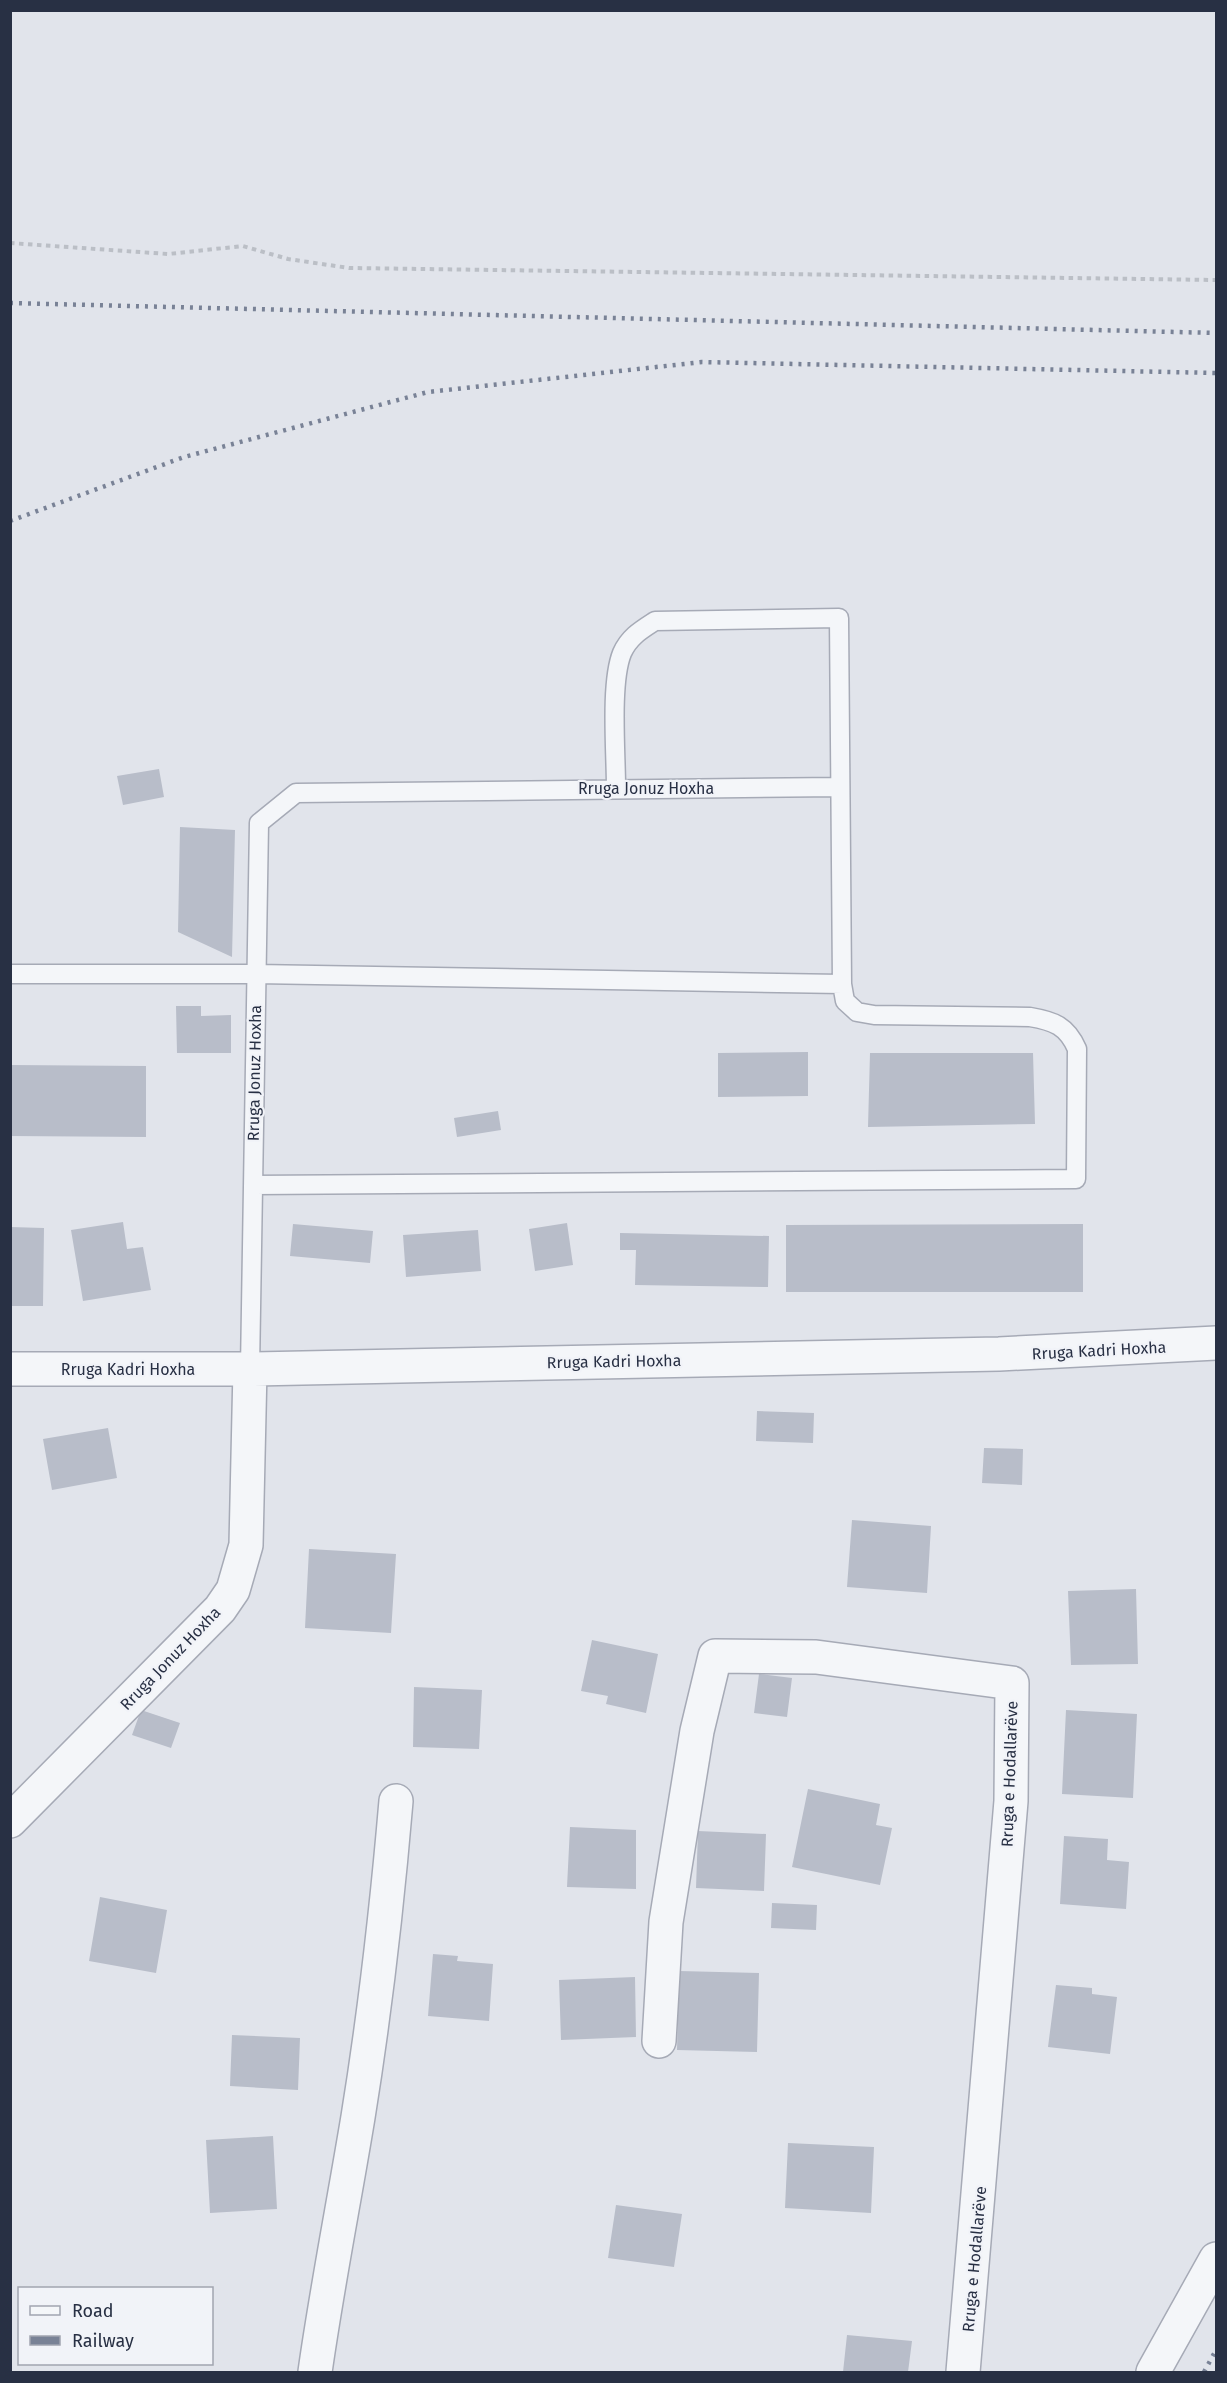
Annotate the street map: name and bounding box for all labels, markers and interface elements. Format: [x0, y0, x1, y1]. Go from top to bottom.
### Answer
street label: Rruga Jonuz Hoxha [578, 779, 714, 798]
street label: Rruga Jonuz Hoxha [244, 1005, 265, 1141]
street label: Rruga Kadri Hoxha [1031, 1337, 1167, 1364]
street label: Rruga Kadri Hoxha [547, 1351, 681, 1372]
street label: Rruga Kadri Hoxha [61, 1360, 195, 1379]
street label: Rruga Jonuz Hoxha [116, 1603, 225, 1714]
street label: Rruga e Hodallarëve [997, 1701, 1022, 1847]
street label: Rruga e Hodallarëve [959, 2185, 990, 2333]
legend [18, 2287, 213, 2365]
text: Road [72, 2300, 114, 2322]
text: Railway [72, 2330, 134, 2352]

